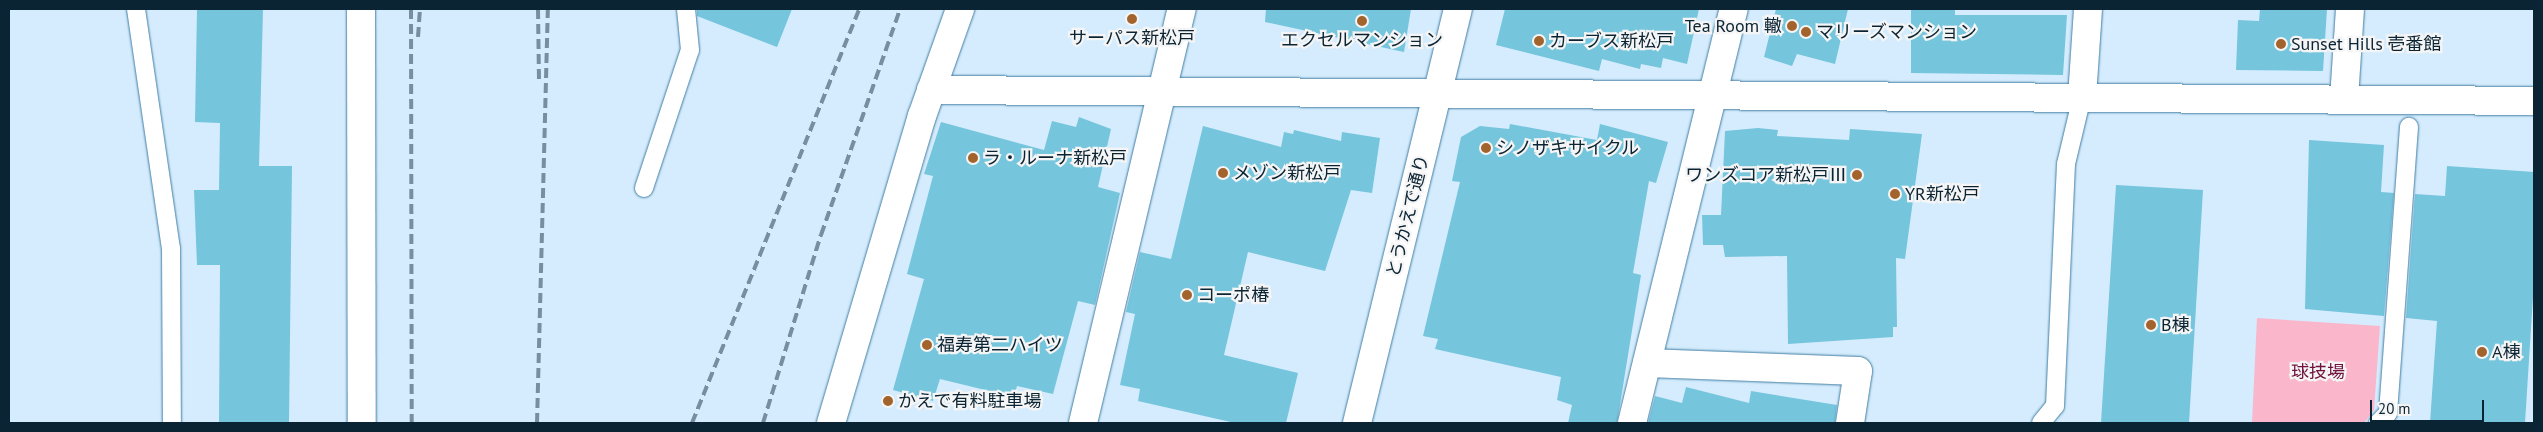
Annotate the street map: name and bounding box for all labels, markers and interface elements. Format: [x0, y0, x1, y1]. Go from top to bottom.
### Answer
marker: サーパス新松戸 [1126, 13, 1138, 25]
marker: エクセルマンション [1356, 15, 1368, 27]
place label: Tea Room 轍 [1685, 15, 1782, 37]
marker: Tea Room 轍 [1786, 20, 1798, 32]
place label: マリーズマンション [1816, 21, 1978, 43]
marker: マリーズマンション [1800, 26, 1812, 38]
place label: サーパス新松戸 [1069, 27, 1195, 49]
place label: エクセルマンション [1281, 29, 1443, 51]
place label: カーブス新松戸 [1549, 30, 1675, 52]
place label: Sunset Hills 壱番館 [2291, 33, 2442, 55]
marker: カーブス新松戸 [1533, 35, 1545, 47]
marker: Sunset Hills 壱番館 [2275, 38, 2287, 50]
place label: シノザキサイクル [1496, 137, 1640, 159]
marker: シノザキサイクル [1480, 142, 1492, 154]
place label: ラ・ルーナ新松戸 [983, 147, 1127, 169]
marker: ラ・ルーナ新松戸 [967, 152, 979, 164]
street label: とうかえで通り [1382, 152, 1434, 280]
place label: メゾン新松戸 [1233, 162, 1341, 184]
place label: ワンズコア新松戸Ⅲ [1685, 164, 1847, 186]
marker: メゾン新松戸 [1217, 167, 1229, 179]
marker: ワンズコア新松戸Ⅲ [1851, 169, 1863, 181]
place label: YR新松戸 [1905, 183, 1980, 205]
marker: YR新松戸 [1889, 188, 1901, 200]
place label: コーポ椿 [1197, 284, 1269, 306]
marker: コーポ椿 [1181, 289, 1193, 301]
place label: B棟 [2161, 314, 2190, 336]
marker: B棟 [2145, 319, 2157, 331]
place label: 福寿第二ハイツ [937, 334, 1063, 356]
marker: 福寿第二ハイツ [921, 339, 933, 351]
place label: A棟 [2492, 341, 2521, 363]
marker: A棟 [2476, 346, 2488, 358]
park label: 球技場 [2291, 361, 2345, 383]
place label: かえで有料駐車場 [898, 390, 1042, 412]
scale bar [2373, 390, 2487, 422]
marker: かえで有料駐車場 [882, 395, 894, 407]
text: 20 m [2378, 399, 2411, 418]

